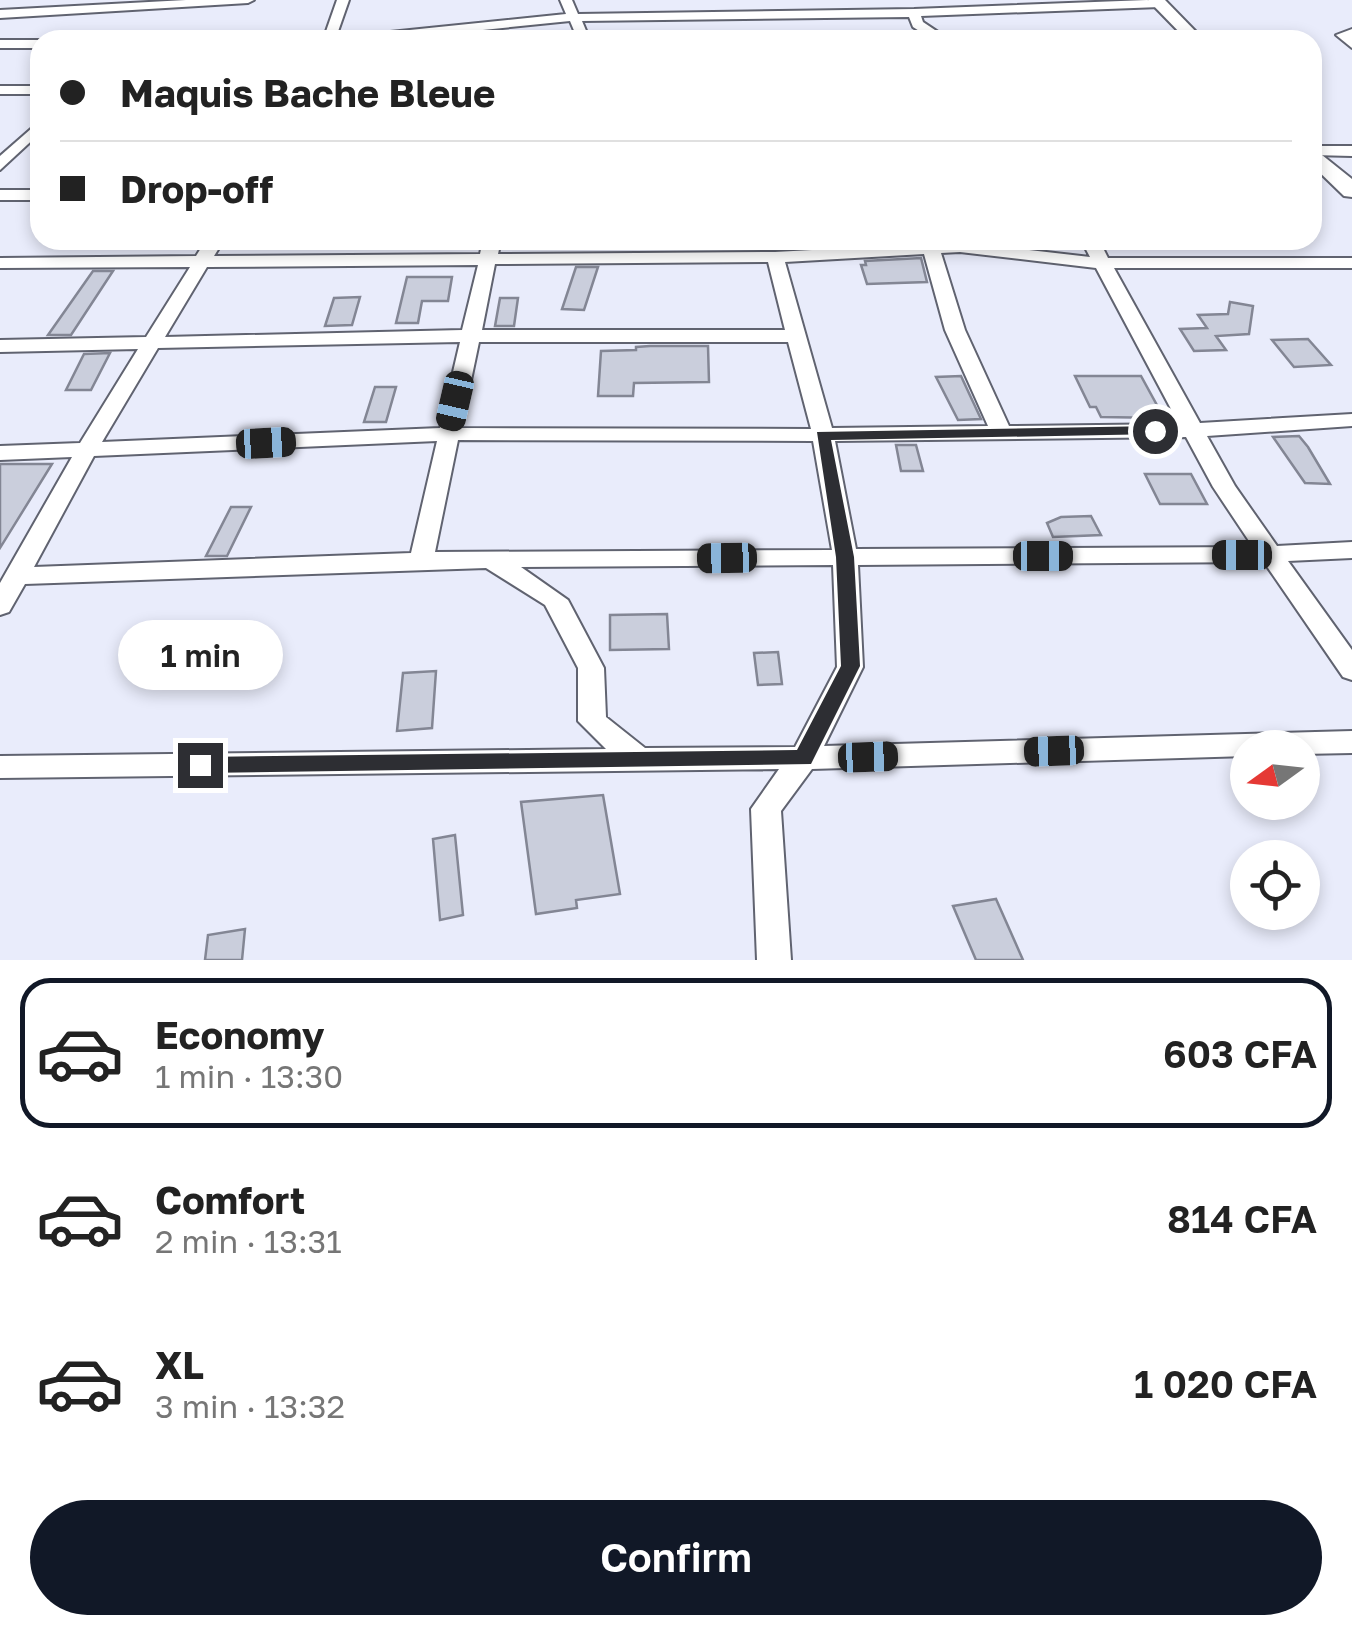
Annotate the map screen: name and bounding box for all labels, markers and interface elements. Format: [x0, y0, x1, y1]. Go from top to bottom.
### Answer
text: Maquis Bache Bleue [120, 70, 495, 115]
text: Drop-off [120, 166, 273, 211]
car [434, 368, 476, 434]
route start [1133, 409, 1178, 454]
car [235, 426, 297, 460]
car [1212, 540, 1272, 570]
car [1013, 541, 1073, 571]
car [697, 542, 757, 574]
callout: 1 min [118, 620, 282, 690]
text: 1 min [160, 636, 241, 674]
north arrow [1230, 730, 1320, 820]
map controls [1230, 730, 1320, 930]
car [1023, 735, 1085, 767]
car [837, 741, 899, 773]
route end [178, 743, 223, 788]
button: locate [1230, 840, 1320, 930]
icon: car [35, 1008, 125, 1098]
text: Economy [155, 1012, 324, 1057]
text: 603 CFA [1163, 1031, 1317, 1076]
text: 1 min · 13:30 [155, 1057, 343, 1095]
icon: car [35, 1173, 125, 1263]
text: Comfort [155, 1177, 305, 1222]
text: 814 CFA [1167, 1196, 1317, 1241]
text: 2 min · 13:31 [155, 1222, 342, 1260]
icon: car [35, 1338, 125, 1428]
text: XL [155, 1342, 204, 1387]
text: 1 020 CFA [1134, 1361, 1317, 1406]
text: 3 min · 13:32 [155, 1387, 345, 1425]
button: Confirm [30, 1500, 1322, 1615]

